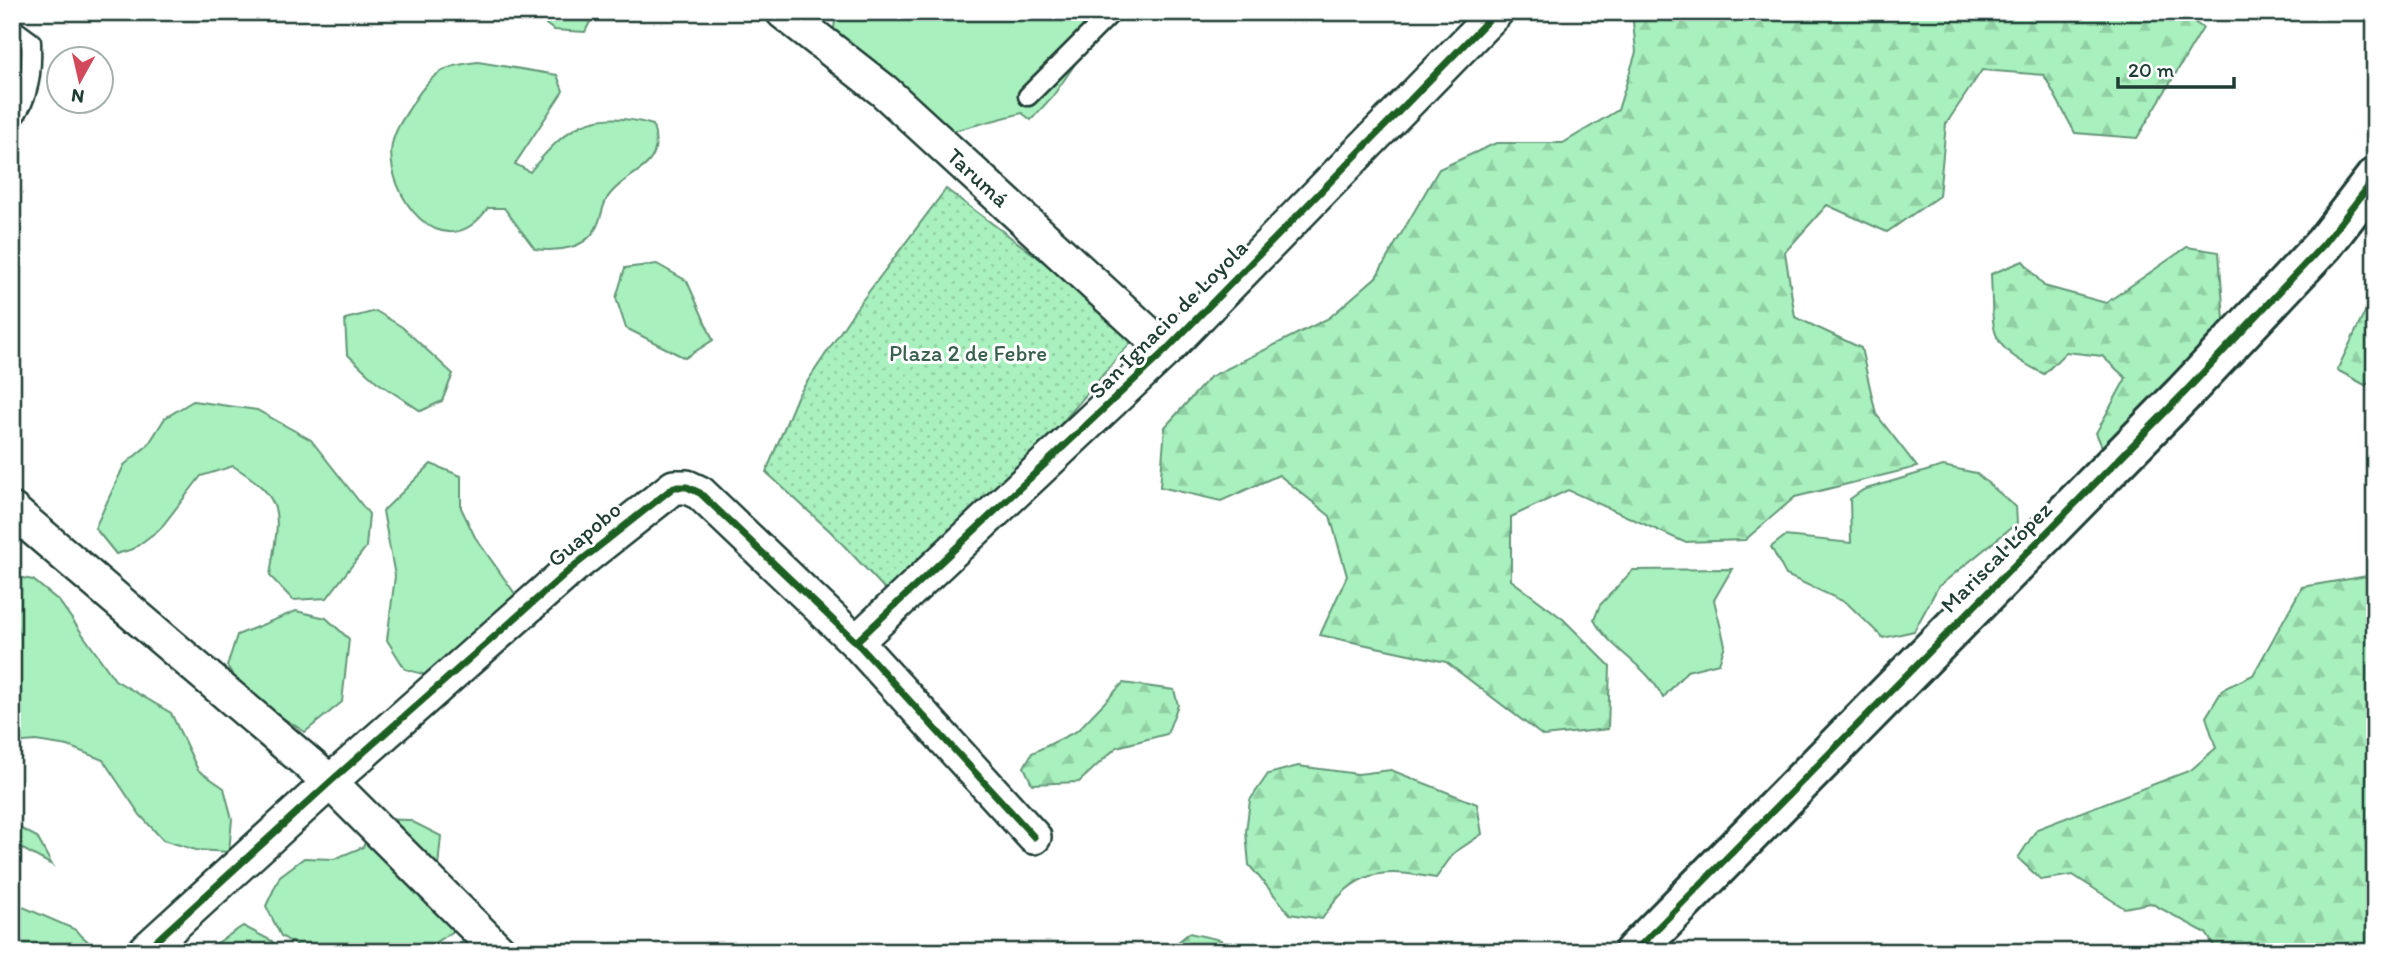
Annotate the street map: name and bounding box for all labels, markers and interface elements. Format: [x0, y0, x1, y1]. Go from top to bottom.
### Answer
north arrow [46, 46, 116, 116]
scale bar [2118, 46, 2233, 90]
text: 20 m [2128, 57, 2175, 82]
text: N [70, 84, 86, 109]
street label: Tarumá [941, 142, 1015, 213]
street label: San Ignacio de Loyola [1083, 234, 1253, 404]
park label: Plaza 2 de Febre [889, 339, 1047, 367]
street label: Guapobo [541, 495, 627, 573]
street label: Mariscal López [1934, 495, 2058, 619]

